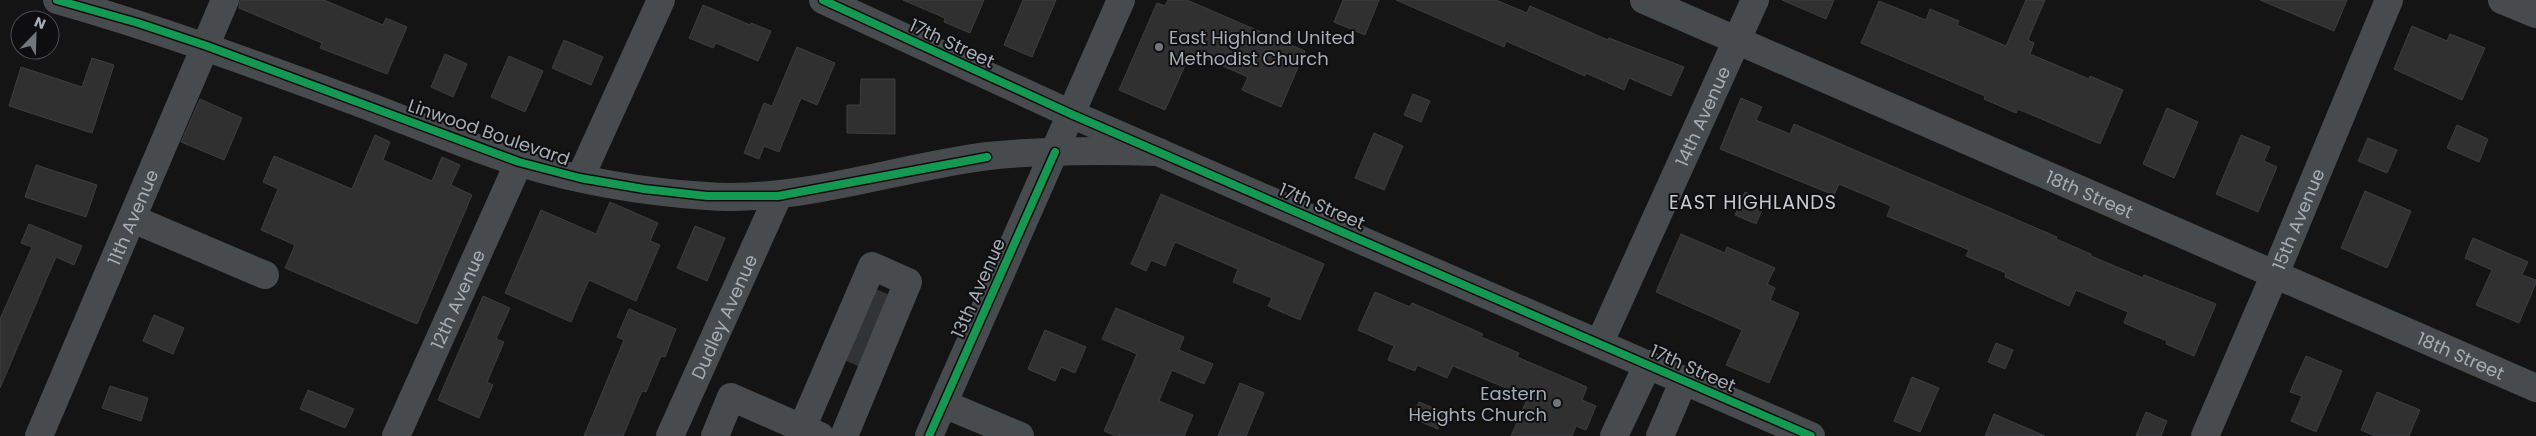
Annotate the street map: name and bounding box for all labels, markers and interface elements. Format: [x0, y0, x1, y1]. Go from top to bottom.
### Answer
north arrow [10, 10, 60, 60]
text: N [31, 12, 49, 34]
street label: 17th Street [905, 12, 999, 74]
place label: East Highland United Methodist Church [1169, 25, 1355, 71]
marker: East Highland United Methodist Church [1153, 41, 1165, 53]
street label: 14th Avenue [1669, 62, 1736, 170]
street label: Linwood Boulevard [405, 93, 573, 171]
street label: 18th Street [2042, 164, 2137, 224]
street label: 11th Avenue [101, 165, 164, 269]
street label: 15th Avenue [2266, 165, 2330, 274]
street label: 17th Street [1275, 177, 1369, 235]
district label: EAST HIGHLANDS [1669, 189, 1837, 216]
street label: 13th Avenue [945, 234, 1011, 342]
street label: 12th Avenue [424, 245, 491, 353]
street label: Dudley Avenue [685, 250, 763, 383]
street label: 18th Street [2414, 325, 2509, 385]
street label: 17th Street [1646, 338, 1740, 398]
place label: Eastern Heights Church [1408, 381, 1547, 427]
marker: Eastern Heights Church [1551, 397, 1563, 409]

